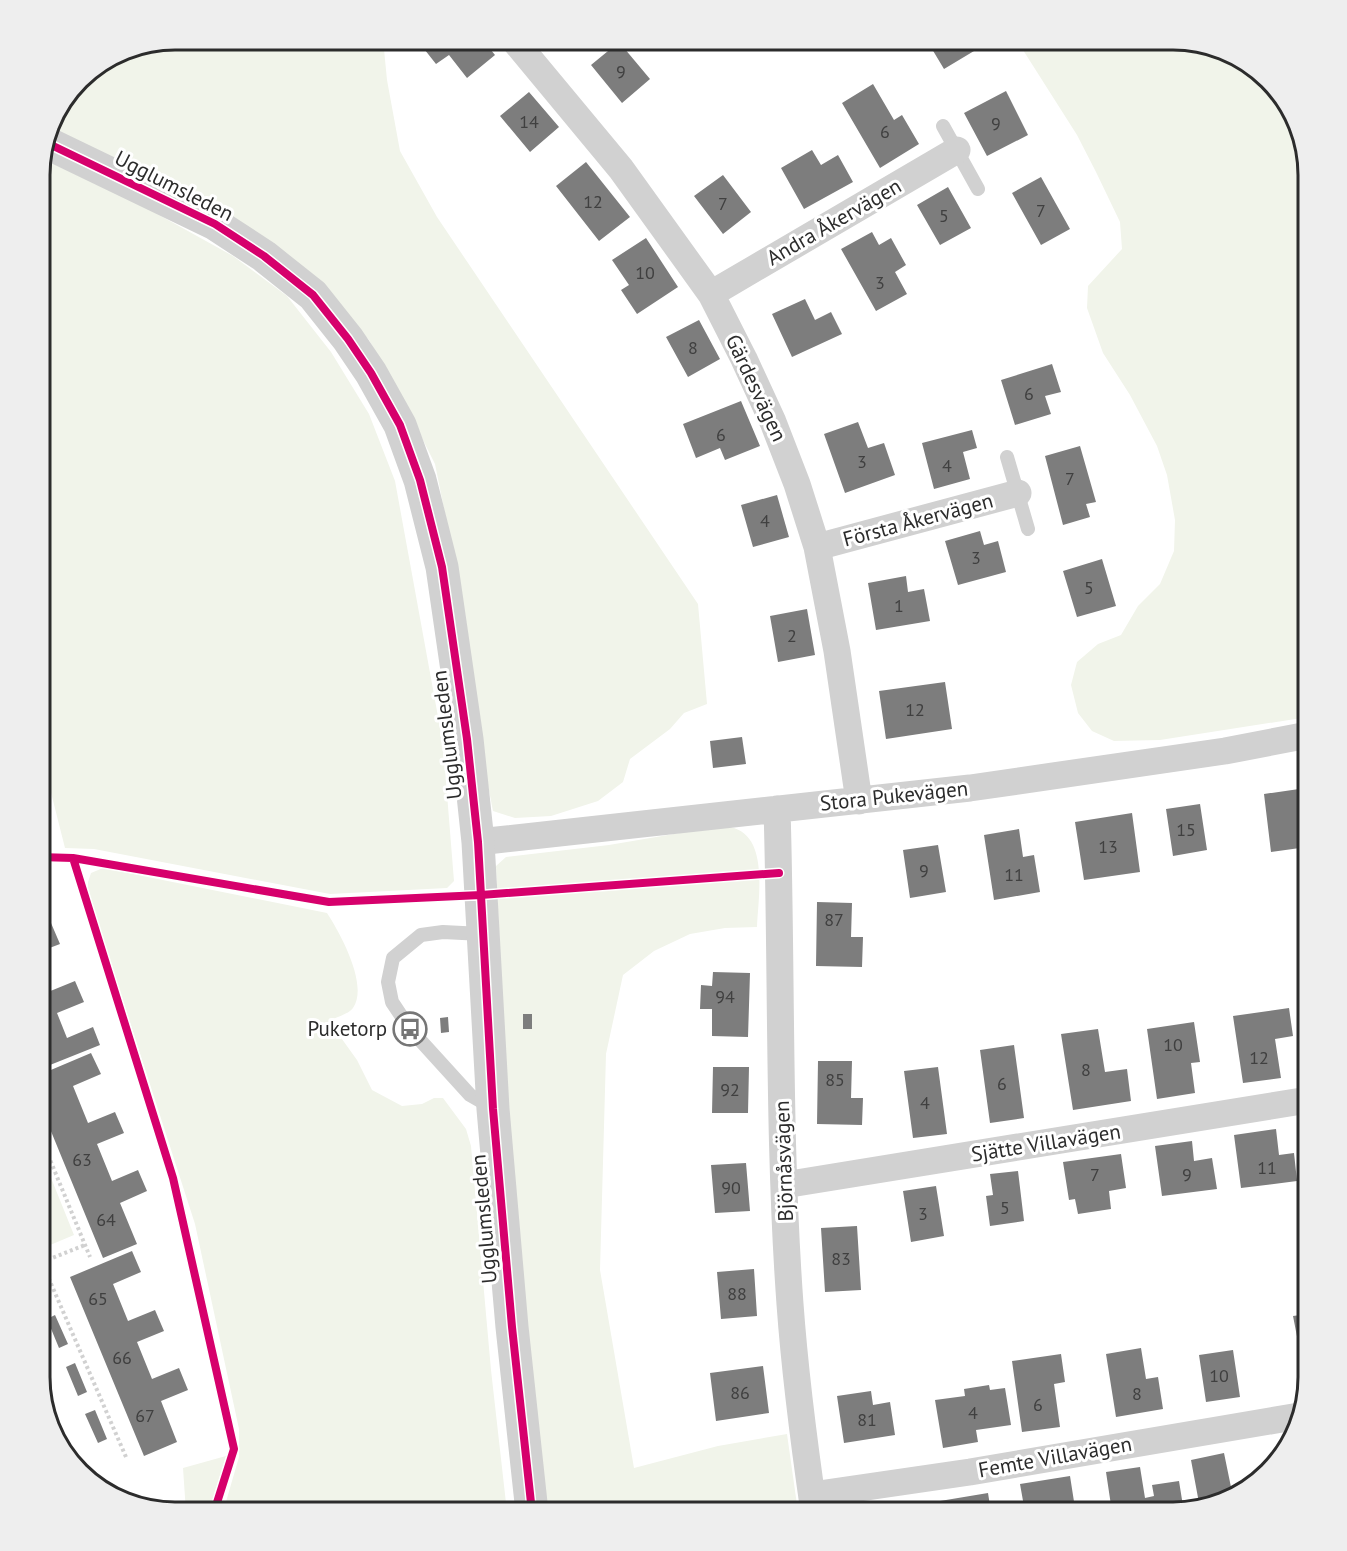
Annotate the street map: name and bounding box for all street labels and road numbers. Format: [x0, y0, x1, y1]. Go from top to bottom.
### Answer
street label: Ugglumsleden [110, 144, 238, 227]
street label: Andra Åkervägen [761, 172, 906, 271]
street label: Gärdesvägen [720, 330, 793, 446]
street label: Första Åkervägen [840, 486, 996, 553]
street label: Ugglumsleden [425, 669, 468, 801]
street label: Stora Pukevägen [819, 774, 969, 817]
street label: Björnåsvägen [768, 1100, 799, 1222]
street label: Sjätte Villavägen [969, 1117, 1123, 1168]
street label: Ugglumsleden [464, 1153, 503, 1285]
street label: Femte Villavägen [976, 1430, 1134, 1483]

